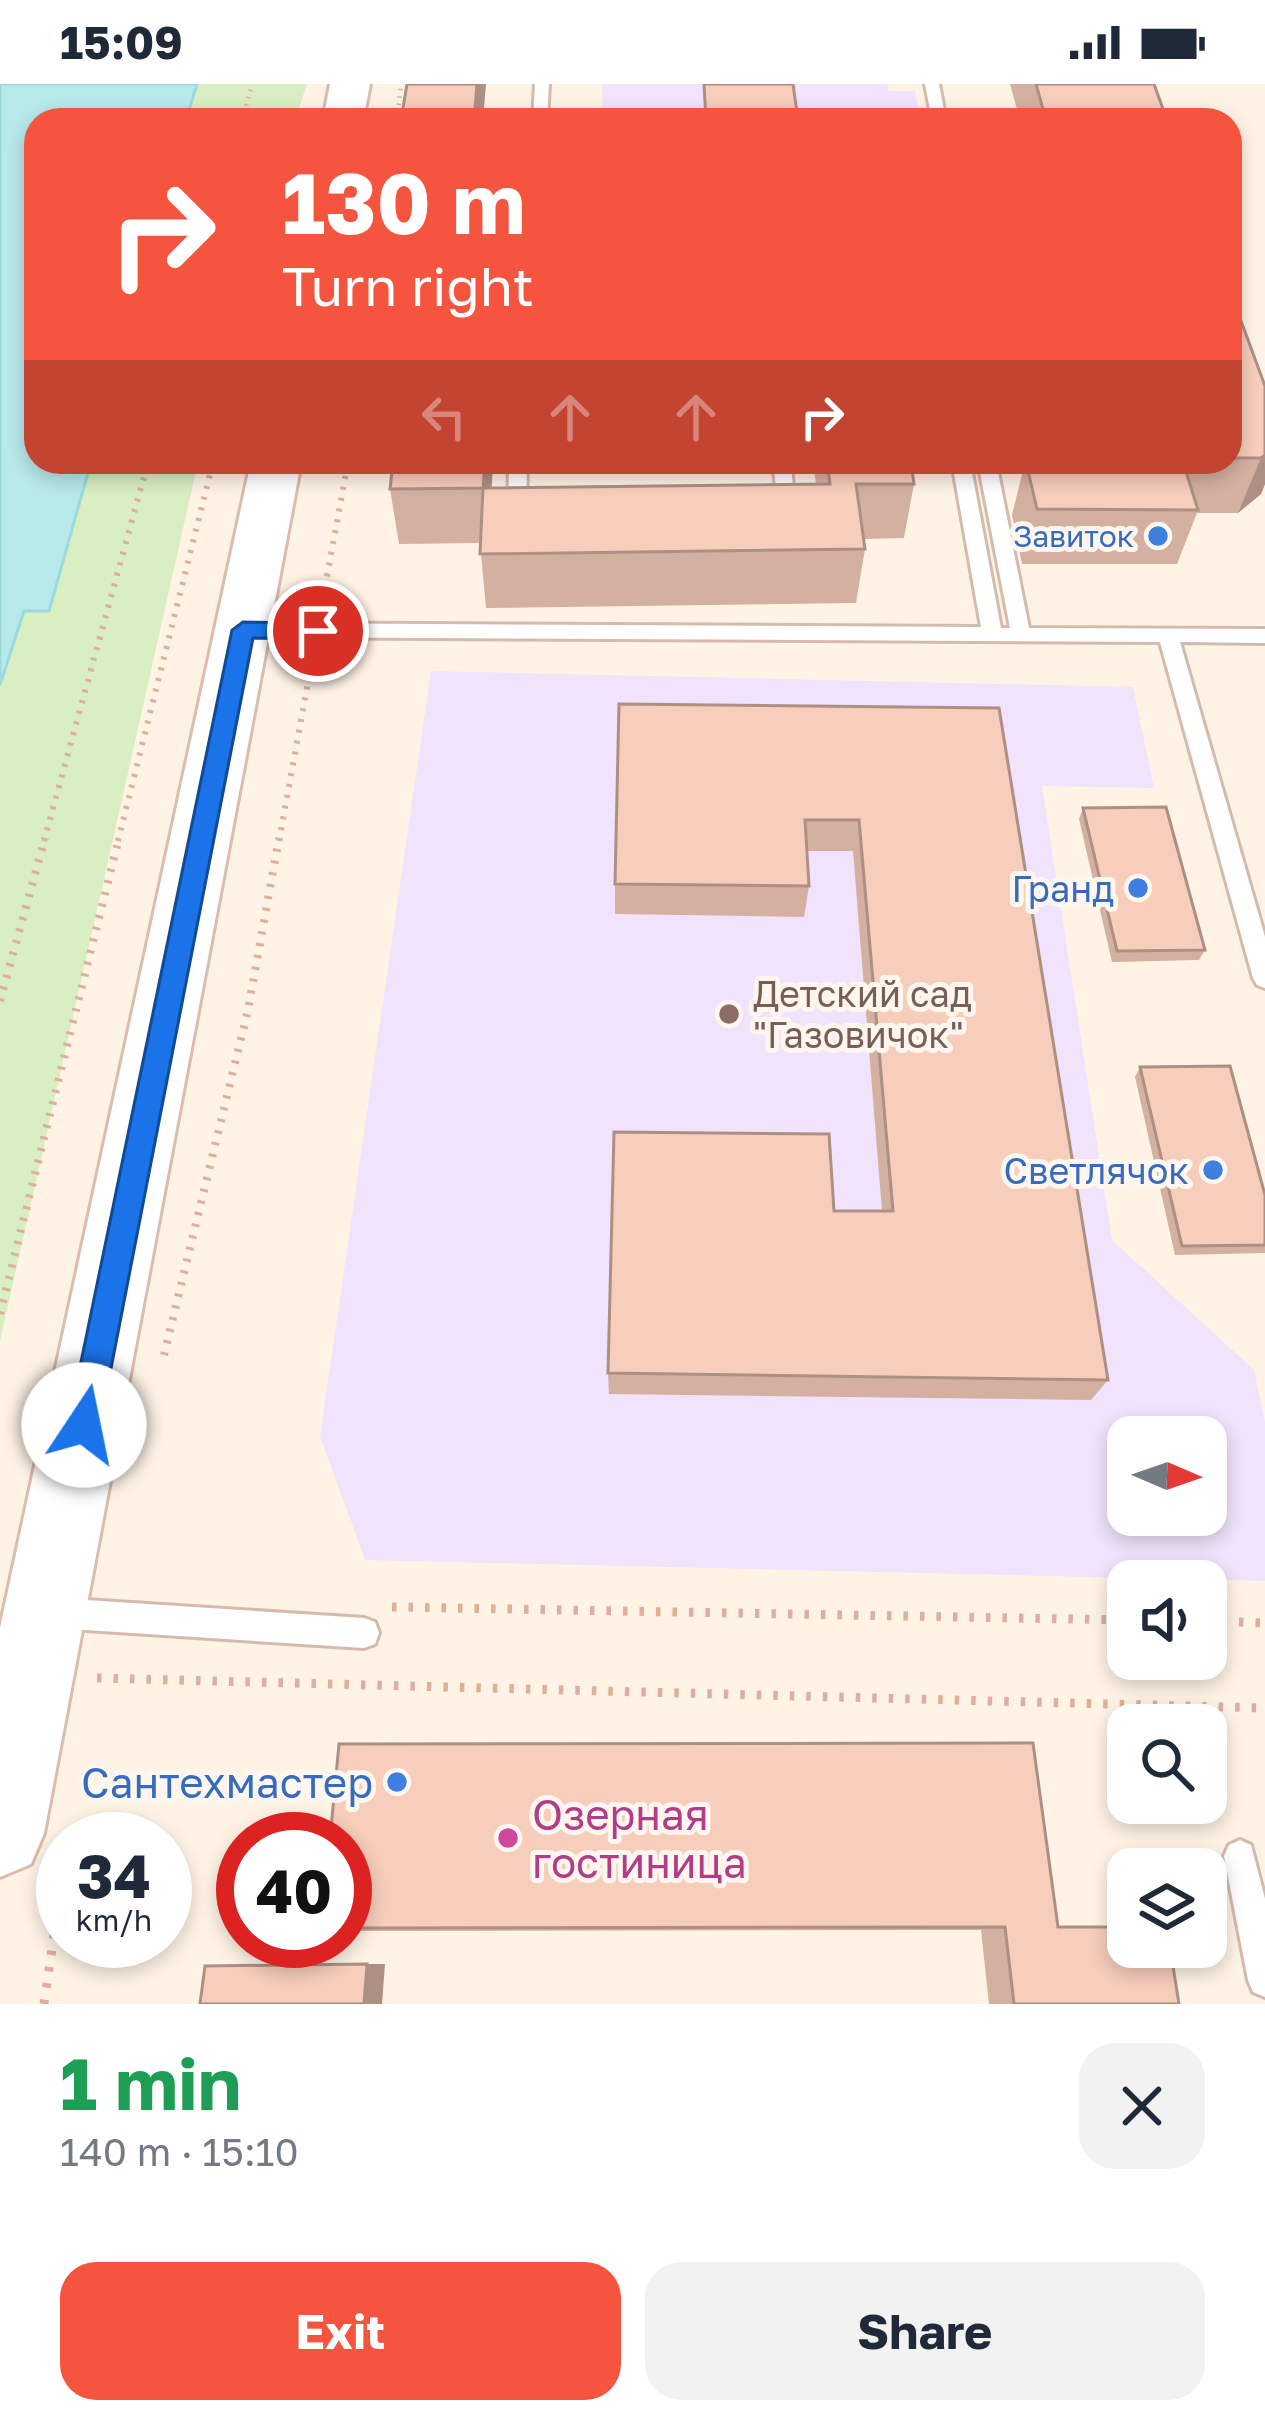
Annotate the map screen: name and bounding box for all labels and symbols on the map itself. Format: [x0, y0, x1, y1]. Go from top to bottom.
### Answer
place label: Завиток [1013, 518, 1134, 554]
marker: Завиток [1145, 523, 1171, 549]
pin [267, 580, 369, 682]
place label: Гранд [1012, 867, 1114, 910]
marker: Гранд [1125, 875, 1151, 901]
place label: Детский сад "Газовичок" [753, 972, 972, 1056]
marker: Детский сад "Газовичок" [716, 1001, 742, 1027]
place label: Светлячок [1004, 1149, 1189, 1192]
marker: Светлячок [1200, 1157, 1226, 1183]
position arrow [21, 1362, 147, 1488]
north arrow [1107, 1416, 1227, 1536]
place label: Сантехмастер [81, 1757, 373, 1807]
marker: Сантехмастер [384, 1769, 410, 1795]
place label: Озерная гостиница [532, 1789, 747, 1887]
speed limit sign: 40 [216, 1812, 372, 1968]
marker: Озерная гостиница [495, 1825, 521, 1851]

